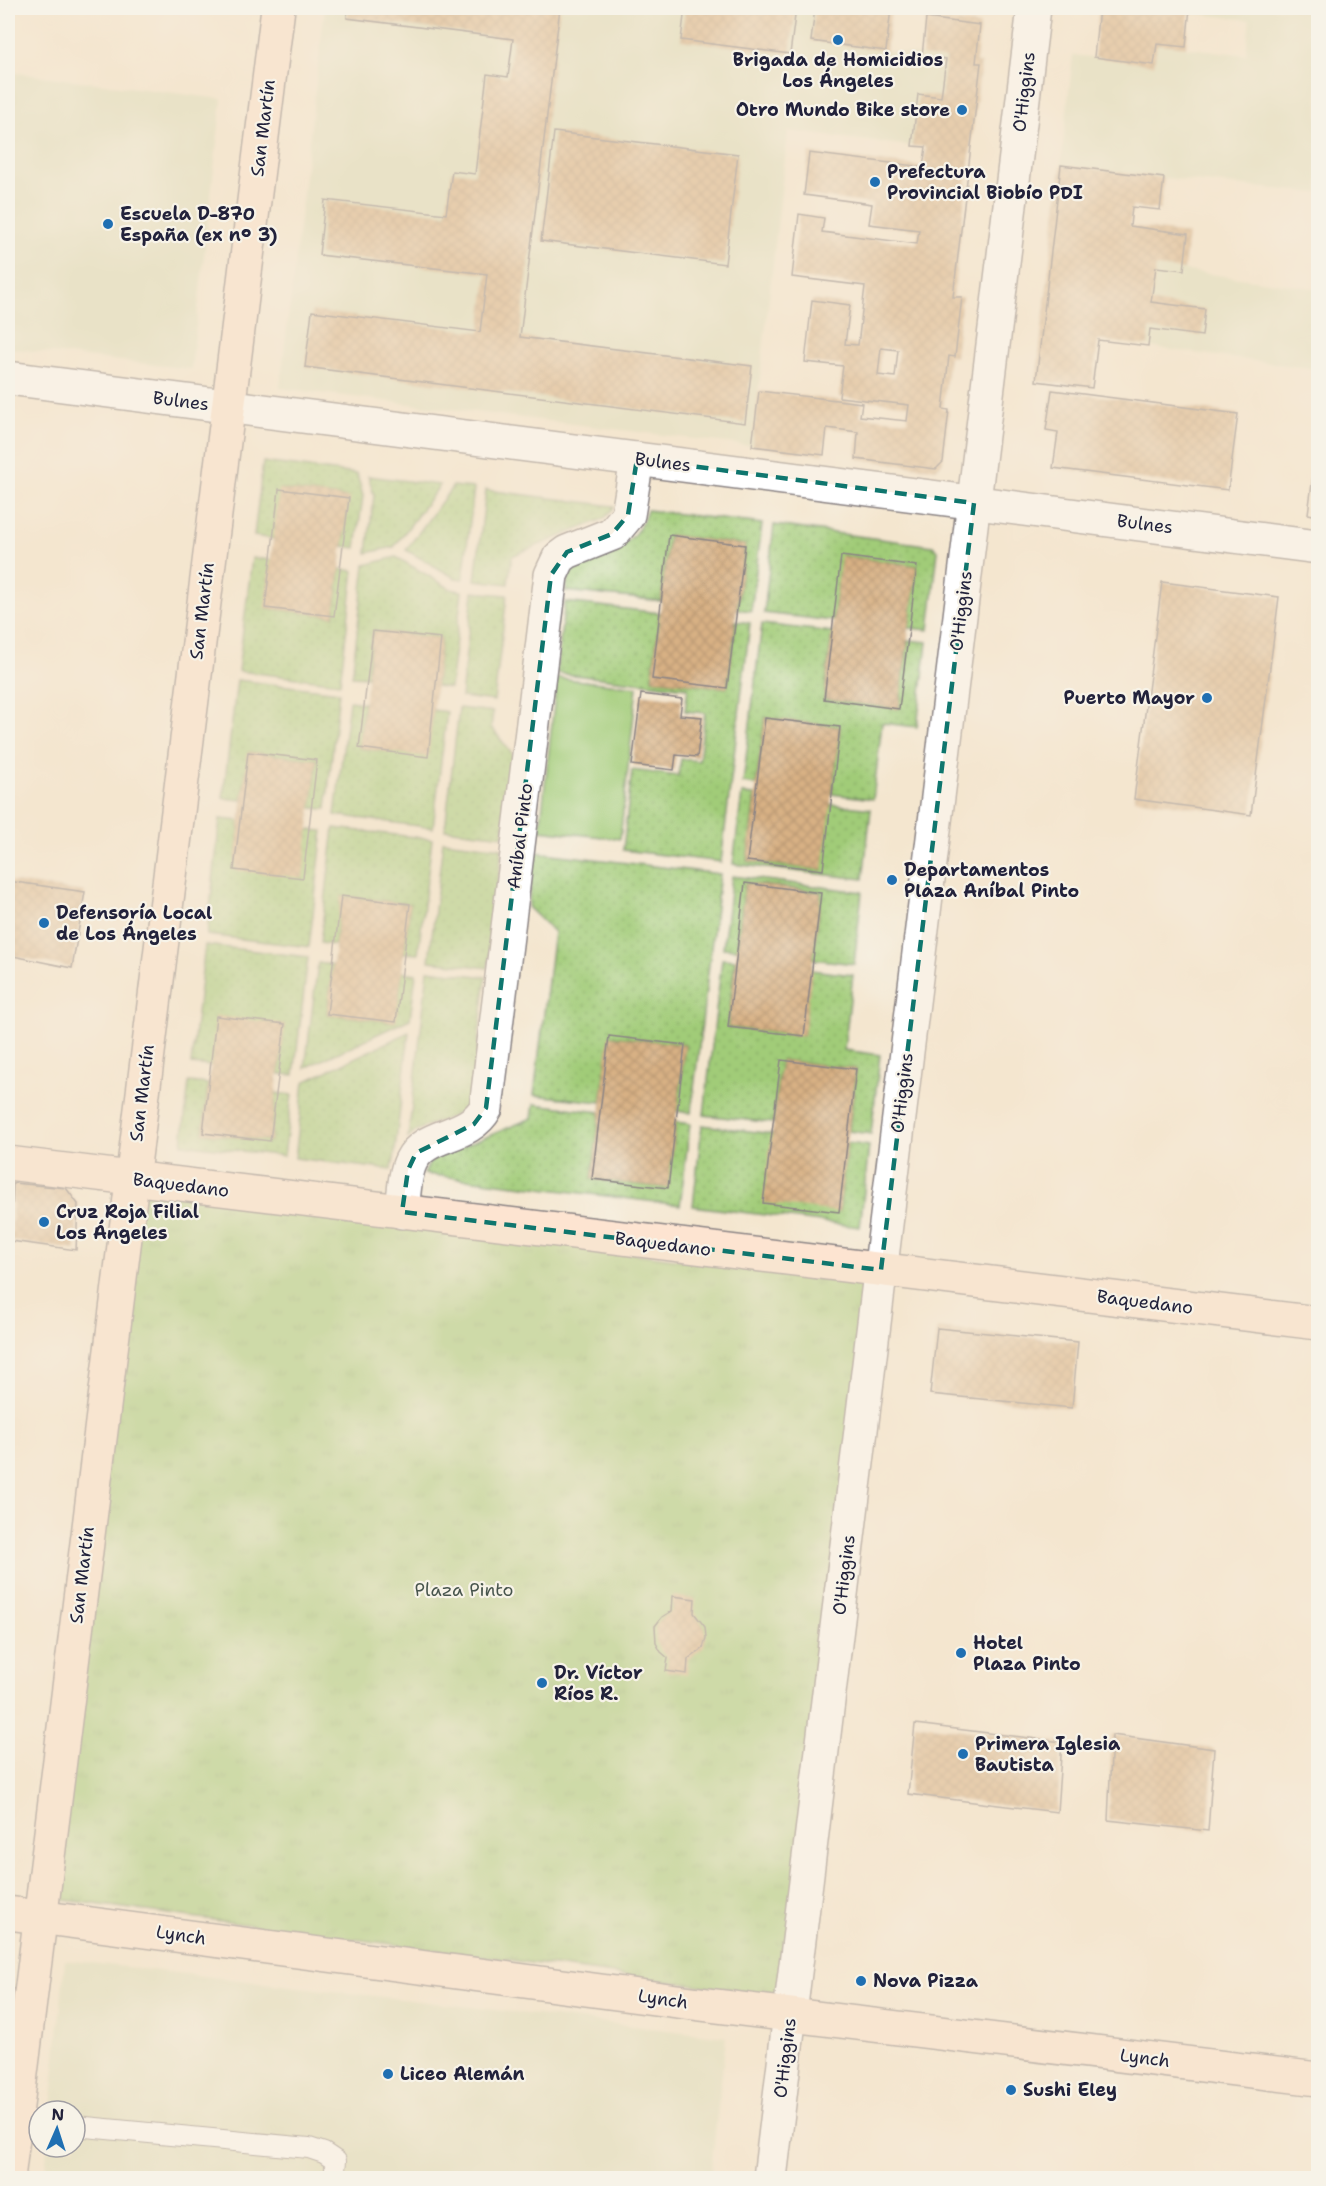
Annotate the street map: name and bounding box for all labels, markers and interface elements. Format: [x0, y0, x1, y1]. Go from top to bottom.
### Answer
marker: Brigada de Homicidios Los Ángeles [831, 33, 845, 47]
place label: Brigada de Homicidios Los Ángeles [733, 48, 943, 93]
street label: O'Higgins [1007, 50, 1041, 134]
street label: San Martín [245, 78, 281, 178]
place label: Otro Mundo Bike store [736, 98, 950, 122]
marker: Otro Mundo Bike store [955, 103, 969, 117]
place label: Prefectura Provincial Biobío PDI [887, 160, 1083, 205]
marker: Prefectura Provincial Biobío PDI [868, 175, 882, 189]
place label: Escuela D-870 España (ex n° 3) [120, 202, 278, 247]
marker: Escuela D-870 España (ex n° 3) [101, 217, 115, 231]
street label: Bulnes [152, 386, 210, 416]
street label: Bulnes [634, 447, 692, 477]
street label: Bulnes [1116, 509, 1174, 539]
street label: San Martín [184, 561, 220, 661]
street label: O'Higgins [944, 569, 978, 653]
place label: Puerto Mayor [1064, 686, 1195, 710]
marker: Puerto Mayor [1200, 691, 1214, 705]
street label: Aníbal Pinto [502, 782, 538, 890]
place label: Departamentos Plaza Aníbal Pinto [904, 858, 1079, 903]
marker: Departamentos Plaza Aníbal Pinto [885, 873, 899, 887]
place label: Defensoría Local de Los Ángeles [56, 901, 212, 946]
marker: Defensoría Local de Los Ángeles [37, 916, 51, 930]
street label: San Martín [124, 1043, 160, 1143]
street label: O'Higgins [885, 1051, 919, 1135]
street label: Baquedano [131, 1167, 231, 1203]
place label: Cruz Roja Filial Los Ángeles [56, 1200, 199, 1245]
marker: Cruz Roja Filial Los Ángeles [37, 1215, 51, 1229]
street label: Baquedano [613, 1226, 713, 1262]
street label: Baquedano [1095, 1284, 1195, 1320]
street label: San Martín [64, 1525, 100, 1625]
street label: O'Higgins [827, 1533, 861, 1617]
park label: Plaza Pinto [415, 1578, 513, 1602]
place label: Hotel Plaza Pinto [973, 1631, 1081, 1676]
marker: Hotel Plaza Pinto [954, 1646, 968, 1660]
place label: Dr. Víctor Ríos R. [554, 1661, 643, 1706]
marker: Dr. Víctor Ríos R. [535, 1676, 549, 1690]
place label: Primera Iglesia Bautista [975, 1732, 1121, 1777]
marker: Primera Iglesia Bautista [956, 1747, 970, 1761]
street label: Lynch [154, 1920, 208, 1950]
place label: Nova Pizza [873, 1969, 979, 1993]
marker: Nova Pizza [854, 1974, 868, 1988]
street label: Lynch [636, 1984, 690, 2014]
street label: O'Higgins [768, 2016, 802, 2100]
street label: Lynch [1119, 2043, 1171, 2073]
place label: Liceo Alemán [400, 2062, 525, 2086]
marker: Liceo Alemán [381, 2067, 395, 2081]
place label: Sushi Eley [1023, 2078, 1117, 2102]
marker: Sushi Eley [1004, 2083, 1018, 2097]
north arrow [27, 2099, 87, 2159]
text: N [51, 2104, 65, 2125]

